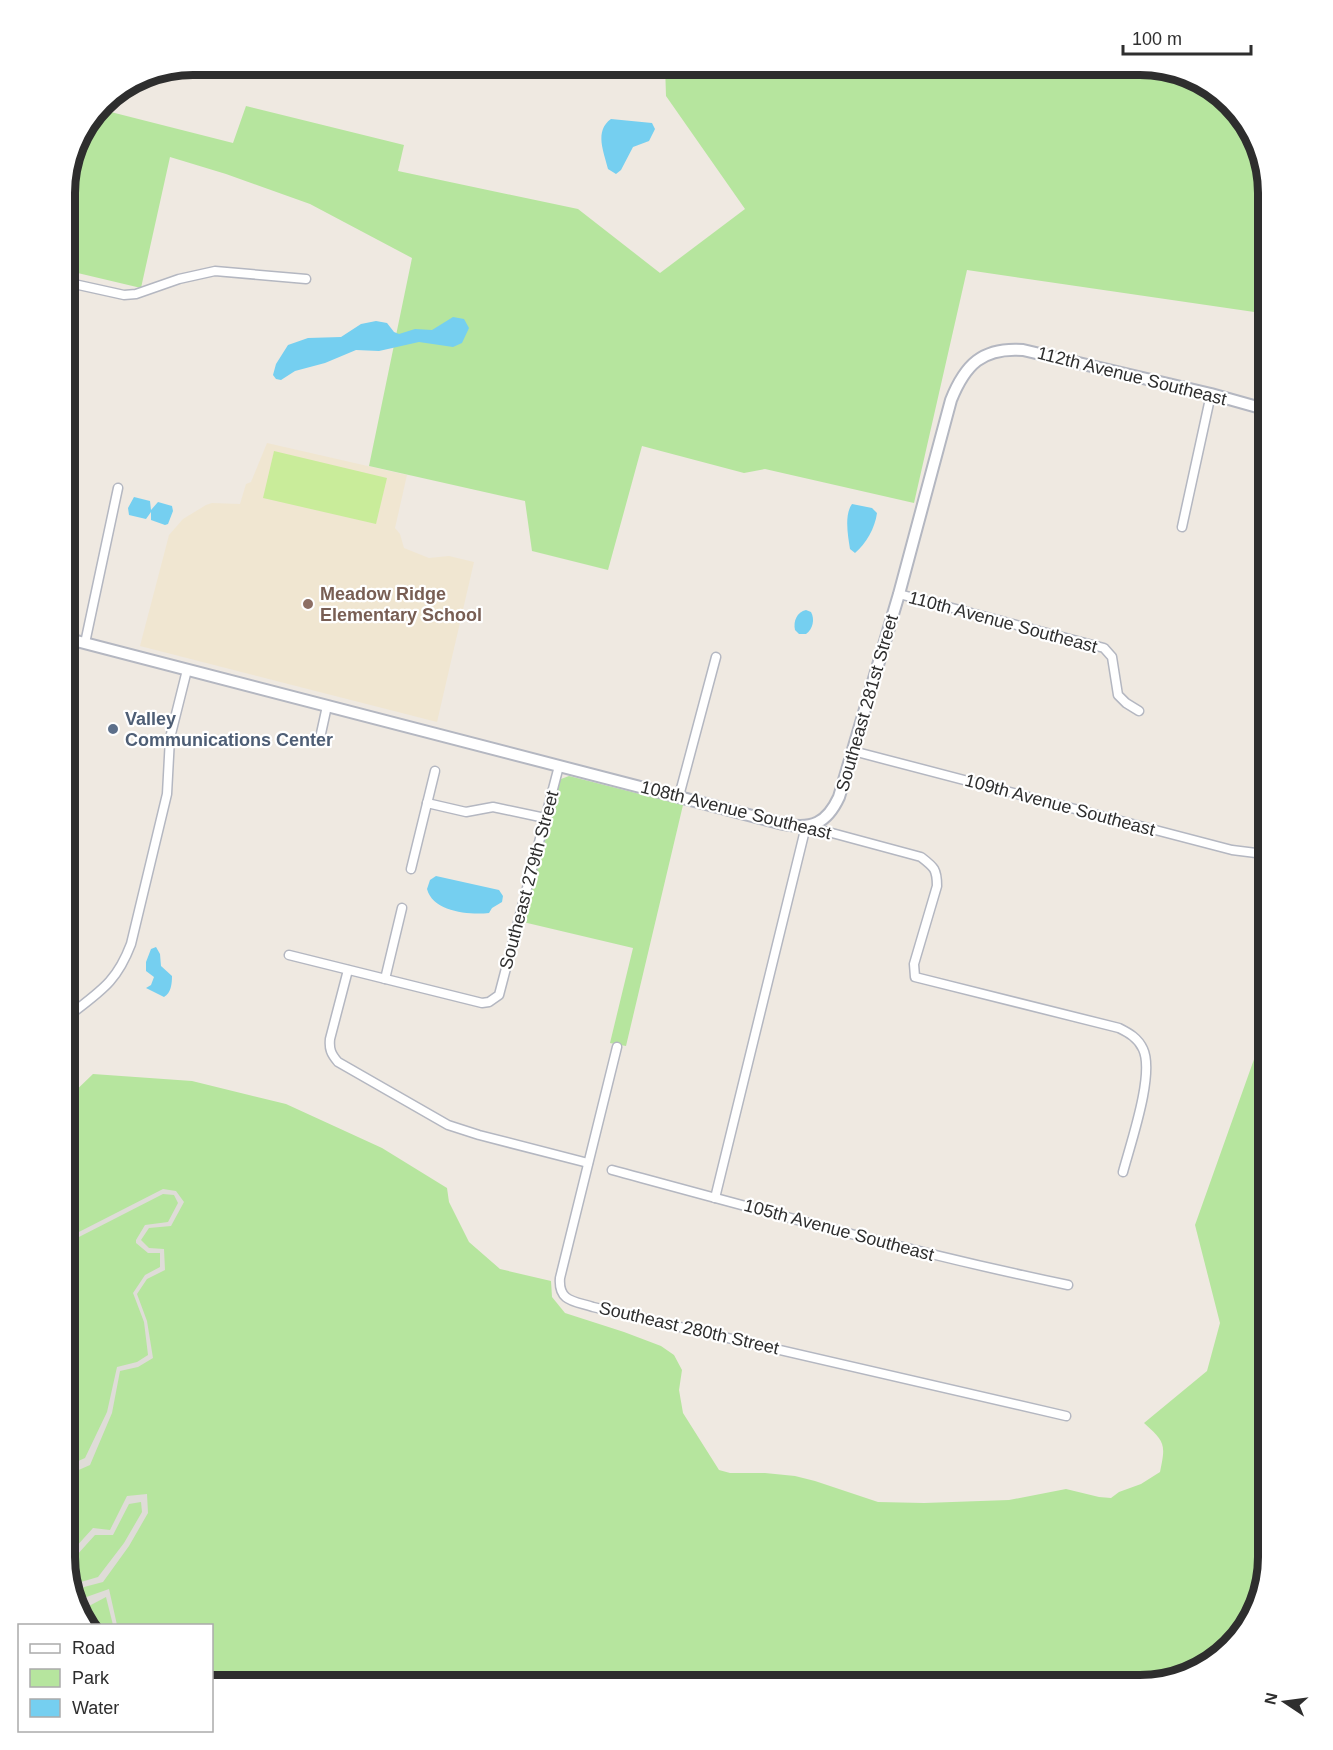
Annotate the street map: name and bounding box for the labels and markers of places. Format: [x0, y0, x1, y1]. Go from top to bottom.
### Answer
place label: Meadow Ridge Elementary School [320, 584, 482, 625]
marker: Meadow Ridge Elementary School [301, 597, 315, 611]
place label: Valley Communications Center [125, 709, 333, 750]
marker: Valley Communications Center [106, 722, 120, 736]

